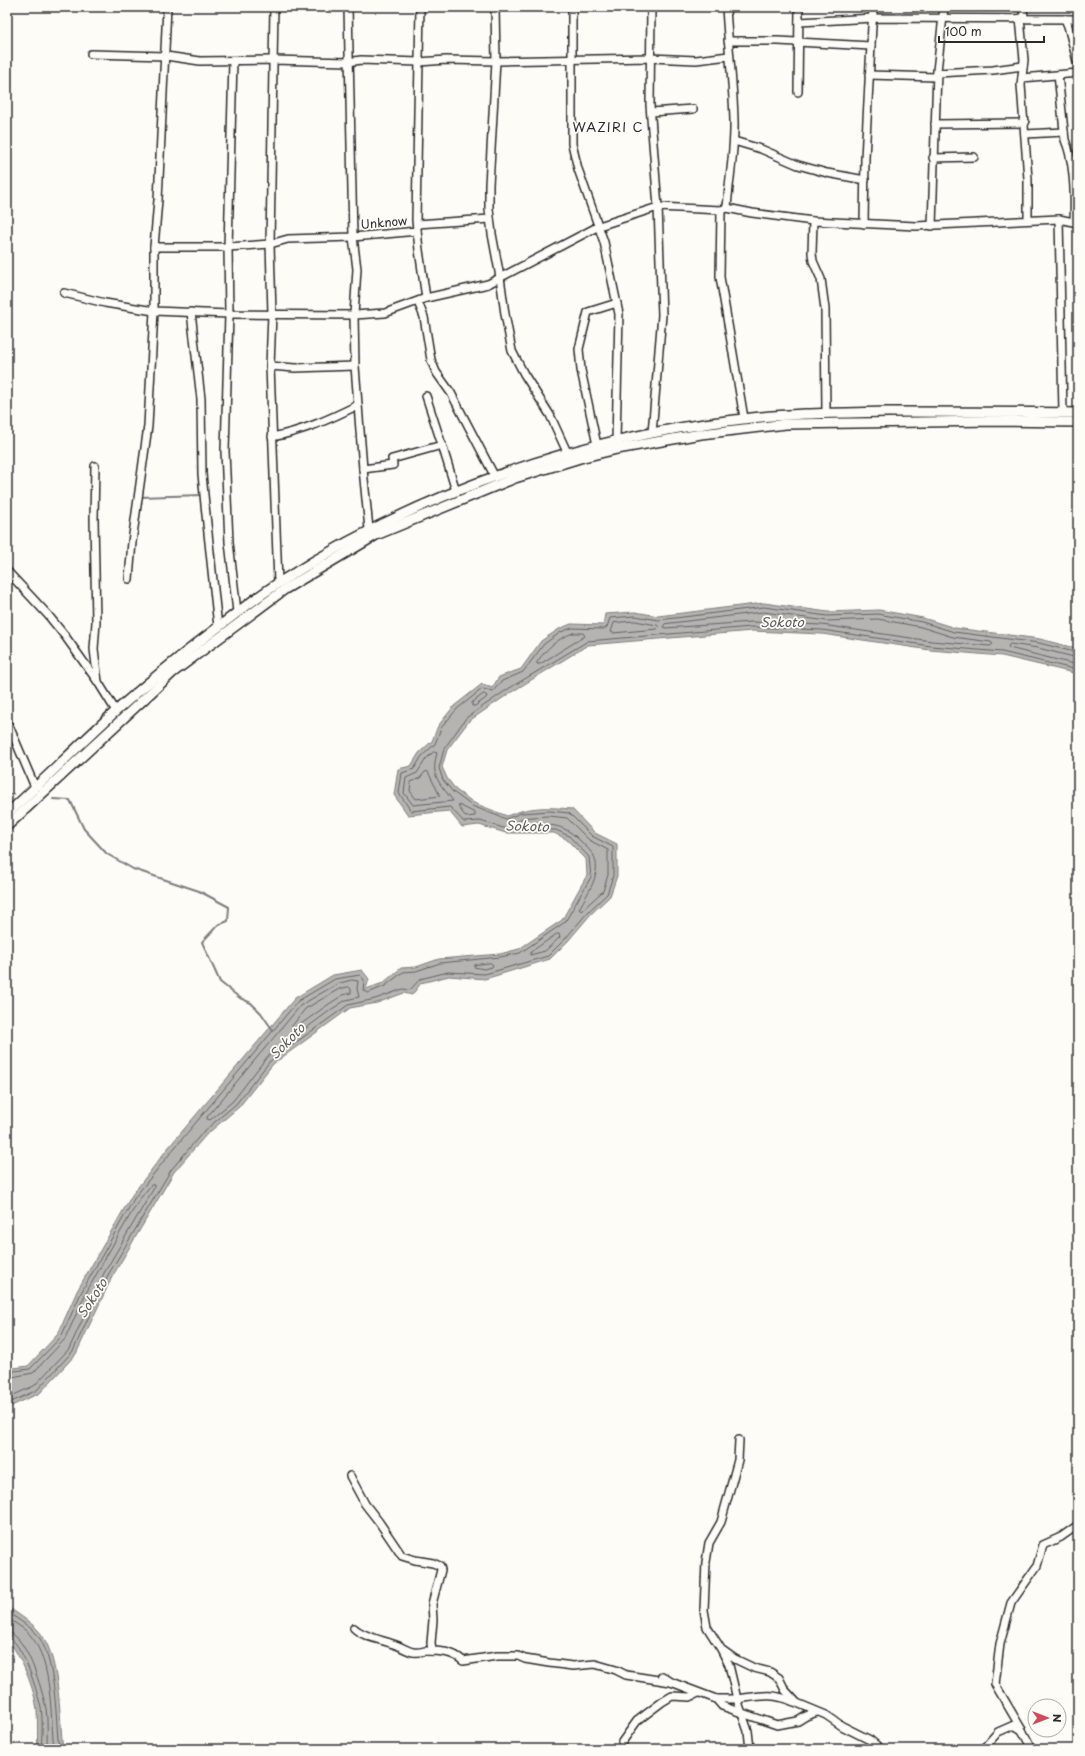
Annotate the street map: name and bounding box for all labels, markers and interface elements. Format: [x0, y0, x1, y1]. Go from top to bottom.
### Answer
scale bar [939, 18, 1044, 44]
text: 100 m [945, 22, 982, 40]
district label: WAZIRI C [572, 117, 644, 136]
street label: Unknow [360, 211, 409, 233]
water label: Sokoto [760, 612, 804, 631]
water label: Sokoto [505, 815, 550, 836]
water label: Sokoto [265, 1018, 309, 1063]
water label: Sokoto [72, 1274, 112, 1321]
north arrow [1027, 1698, 1067, 1738]
text: N [1049, 1714, 1066, 1723]

